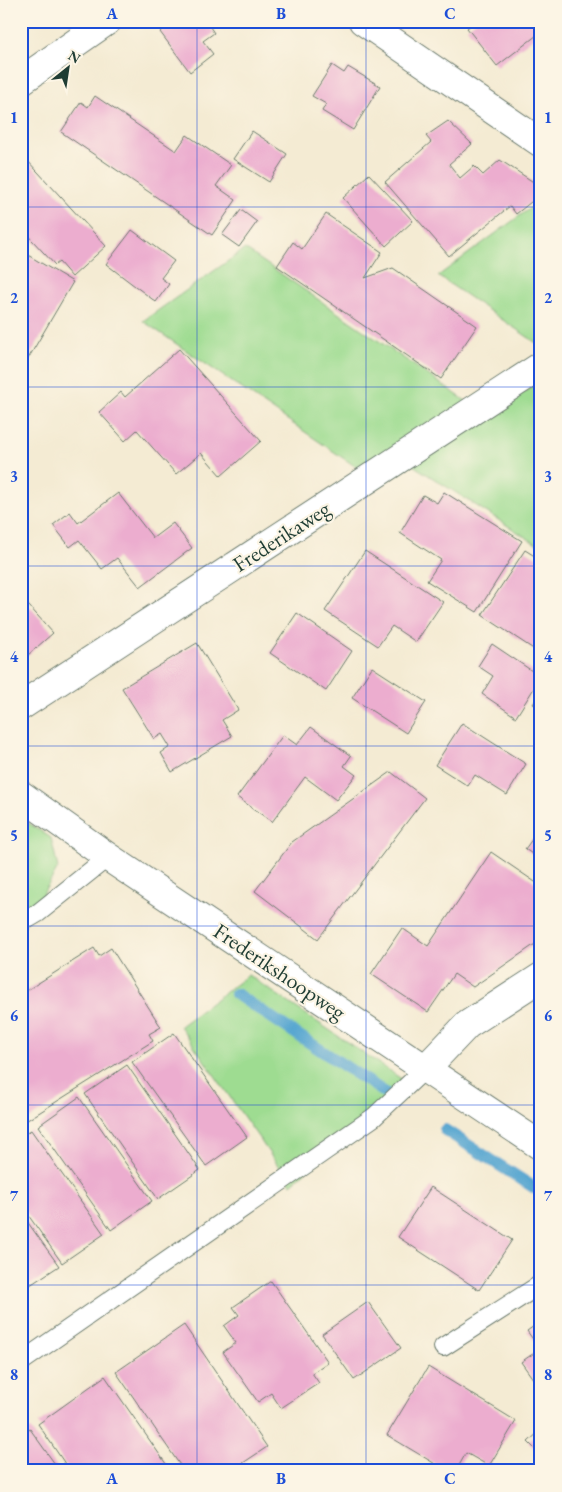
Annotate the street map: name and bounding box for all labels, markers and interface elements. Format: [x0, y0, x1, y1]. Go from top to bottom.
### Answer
text: A [105, 3, 118, 24]
text: B [276, 3, 286, 24]
text: C [444, 3, 456, 24]
north arrow [42, 42, 92, 92]
text: N [65, 46, 84, 68]
text: 1 [10, 107, 18, 128]
text: 1 [544, 107, 552, 128]
text: 2 [10, 287, 19, 308]
text: 2 [544, 287, 553, 308]
text: 3 [10, 466, 18, 487]
text: 3 [544, 466, 552, 487]
street label: Frederikaweg [227, 494, 336, 579]
text: 4 [10, 646, 19, 667]
text: 4 [544, 646, 553, 667]
text: 5 [10, 825, 18, 846]
text: 5 [544, 825, 552, 846]
street label: Frederikshoopweg [208, 916, 352, 1027]
text: 6 [10, 1005, 19, 1026]
text: 6 [544, 1005, 553, 1026]
text: 7 [10, 1185, 19, 1206]
text: 7 [544, 1185, 553, 1206]
text: 8 [10, 1364, 18, 1385]
text: 8 [544, 1364, 552, 1385]
text: A [105, 1468, 118, 1489]
text: B [276, 1468, 286, 1489]
text: C [444, 1468, 456, 1489]

